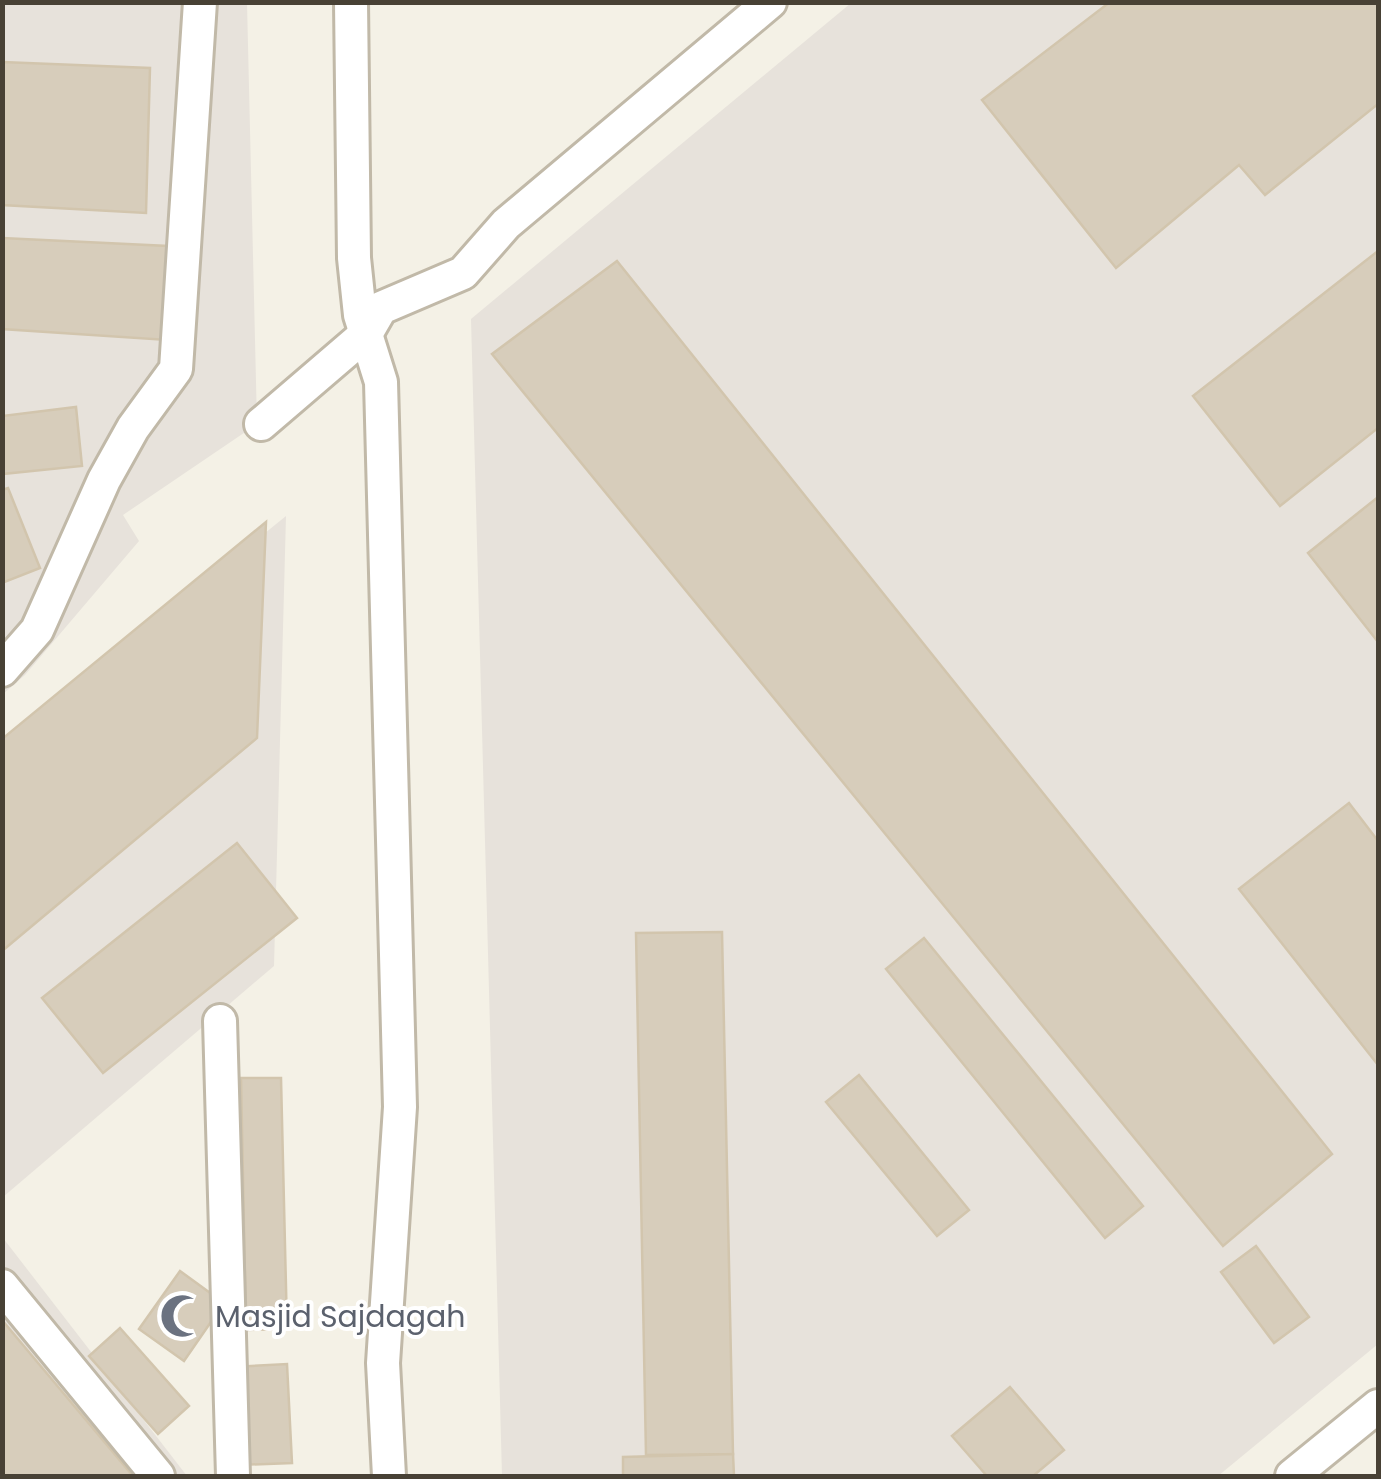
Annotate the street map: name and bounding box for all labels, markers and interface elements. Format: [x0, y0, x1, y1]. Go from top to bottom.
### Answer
mosque icon: Masjid Sajdagah [158, 1292, 206, 1340]
place label: Masjid Sajdagah [215, 1295, 466, 1338]

